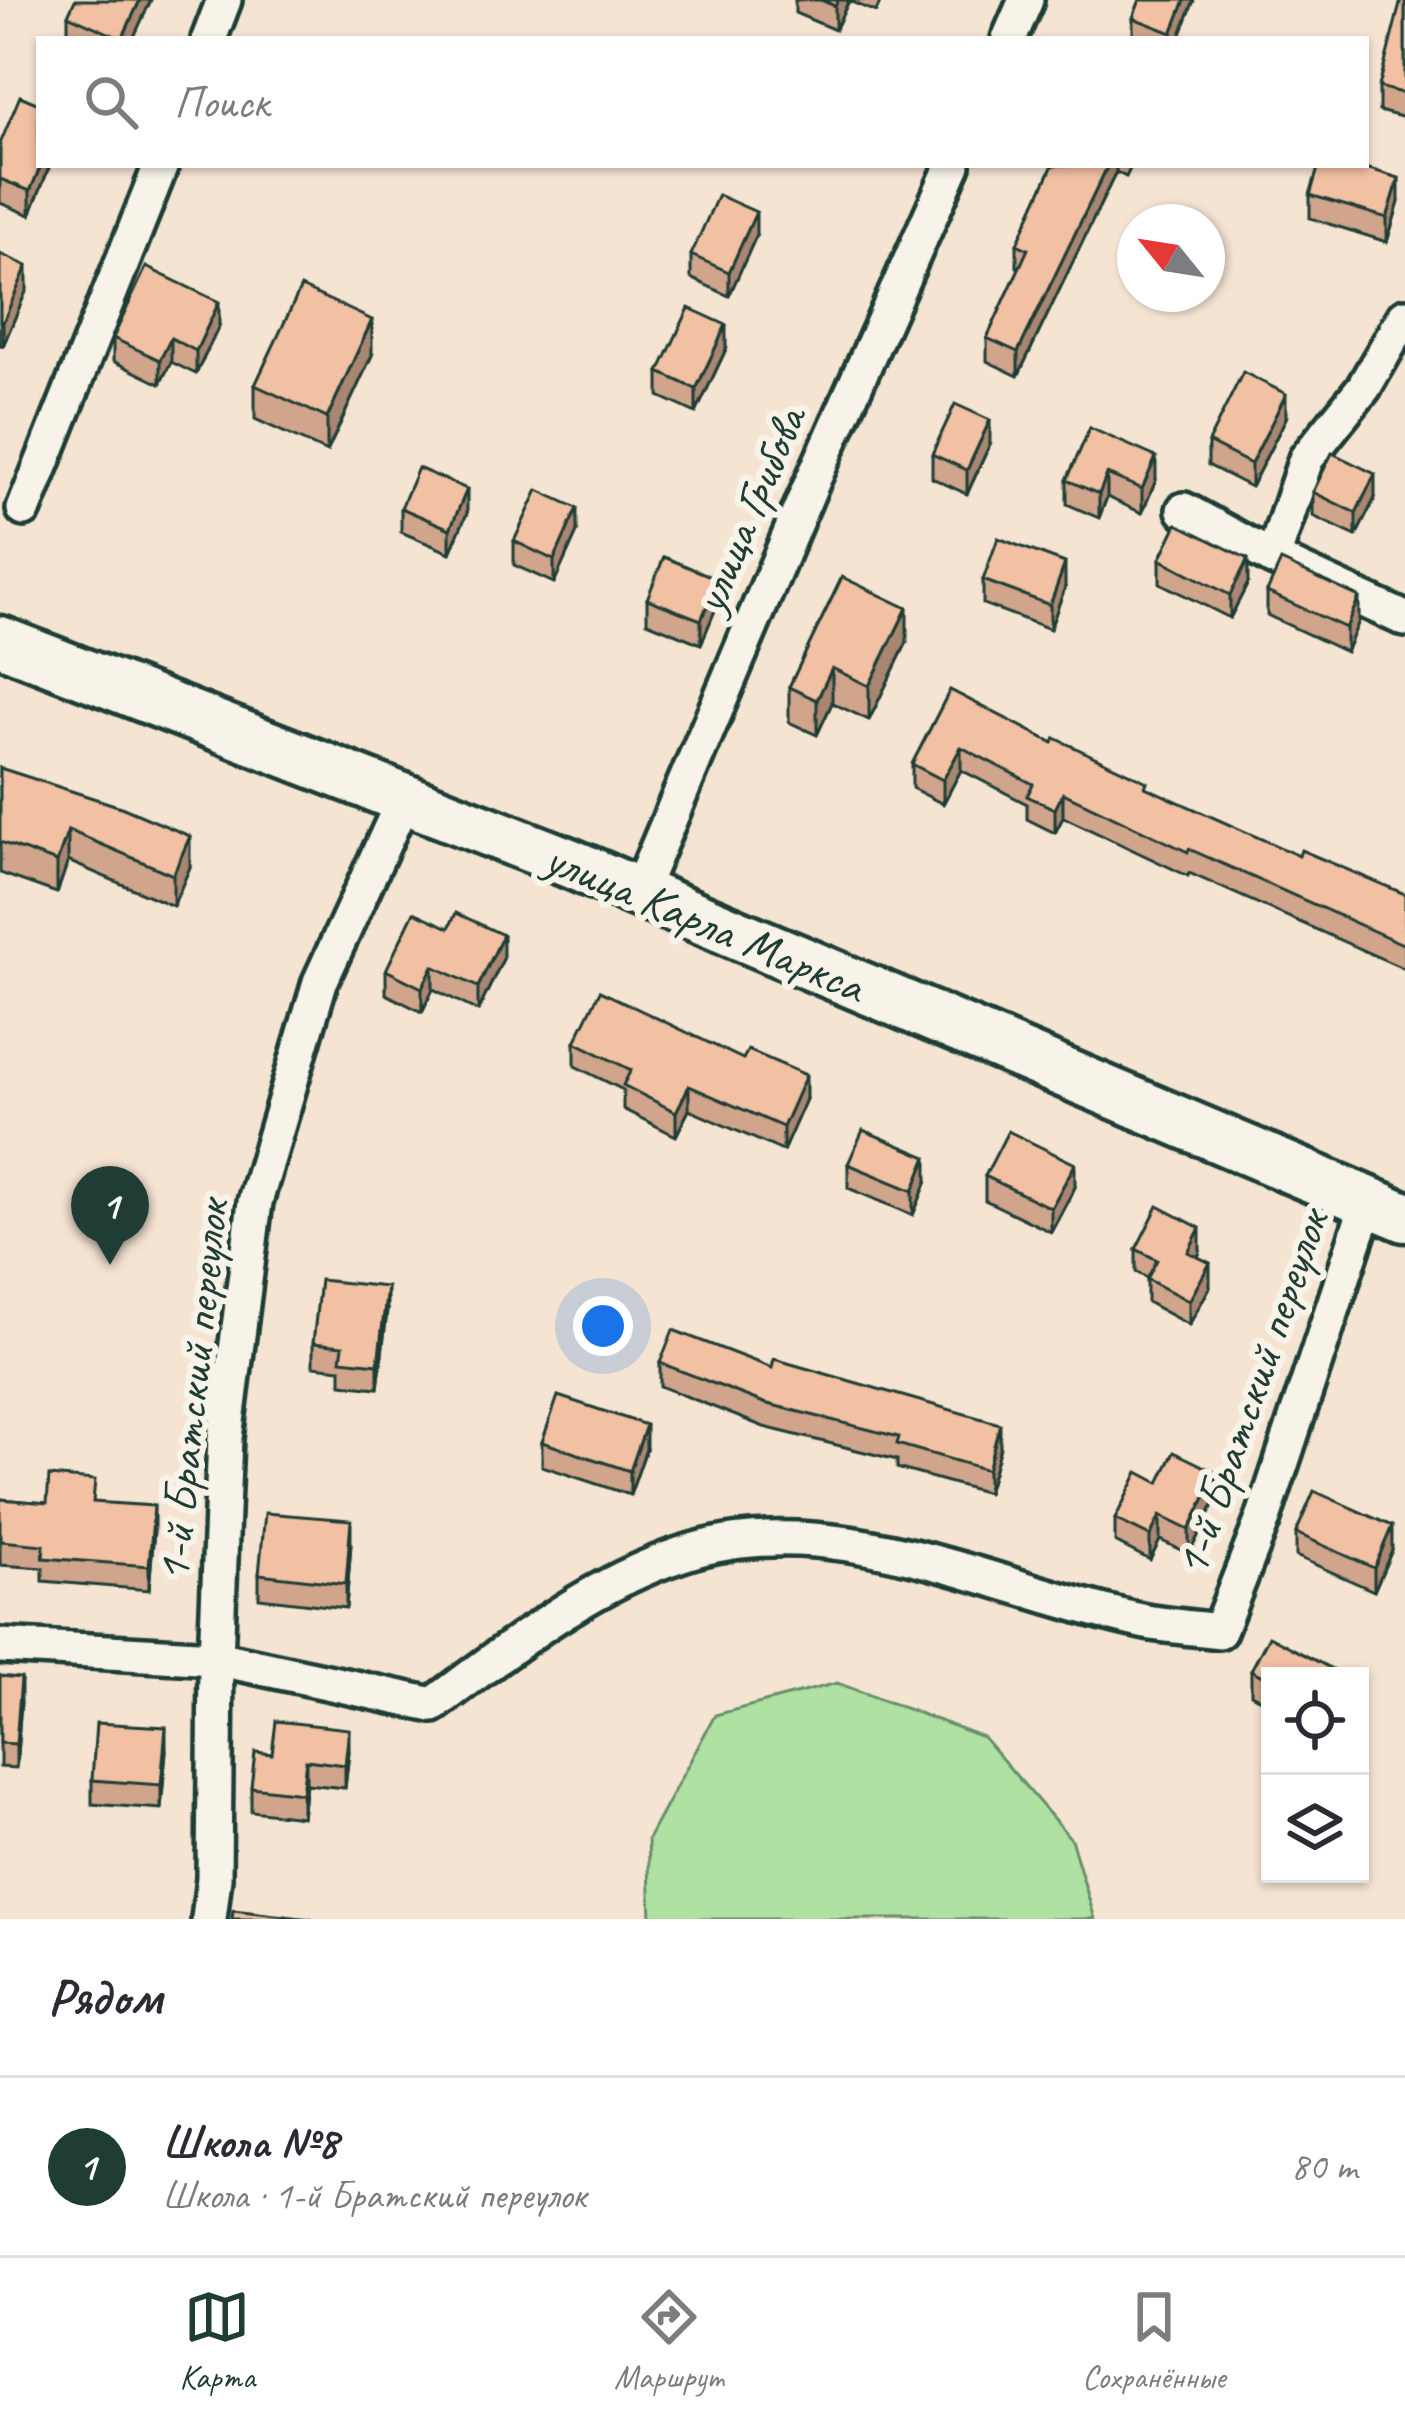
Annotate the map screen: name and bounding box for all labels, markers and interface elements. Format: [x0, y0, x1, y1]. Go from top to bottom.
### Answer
search box [36, 36, 1369, 168]
icon: search [78, 69, 144, 135]
text: Поиск [174, 74, 269, 131]
north arrow [1117, 204, 1225, 312]
street label: улица Грибова [678, 394, 821, 625]
street label: улица Карла Маркса [534, 827, 876, 1017]
pin: 1 [71, 1166, 149, 1265]
street label: 1-й Братский переулок [142, 1193, 242, 1585]
street label: 1-й Братский переулок [1160, 1198, 1343, 1584]
your location [573, 1296, 633, 1356]
map controls [1261, 1667, 1369, 1883]
button: locate [1261, 1667, 1369, 1775]
button: layers [1261, 1775, 1369, 1883]
text: Рядом [48, 1965, 162, 2029]
text: Школа №8 [162, 2114, 338, 2171]
text: 1 [78, 2142, 96, 2191]
text: 80 m [1291, 2142, 1357, 2191]
text: Школа · 1-й Братский переулок [162, 2171, 586, 2220]
tab: Карта [180, 2284, 255, 2398]
tab: Маршрут [614, 2284, 723, 2398]
tab: Сохранённые [1082, 2284, 1225, 2398]

